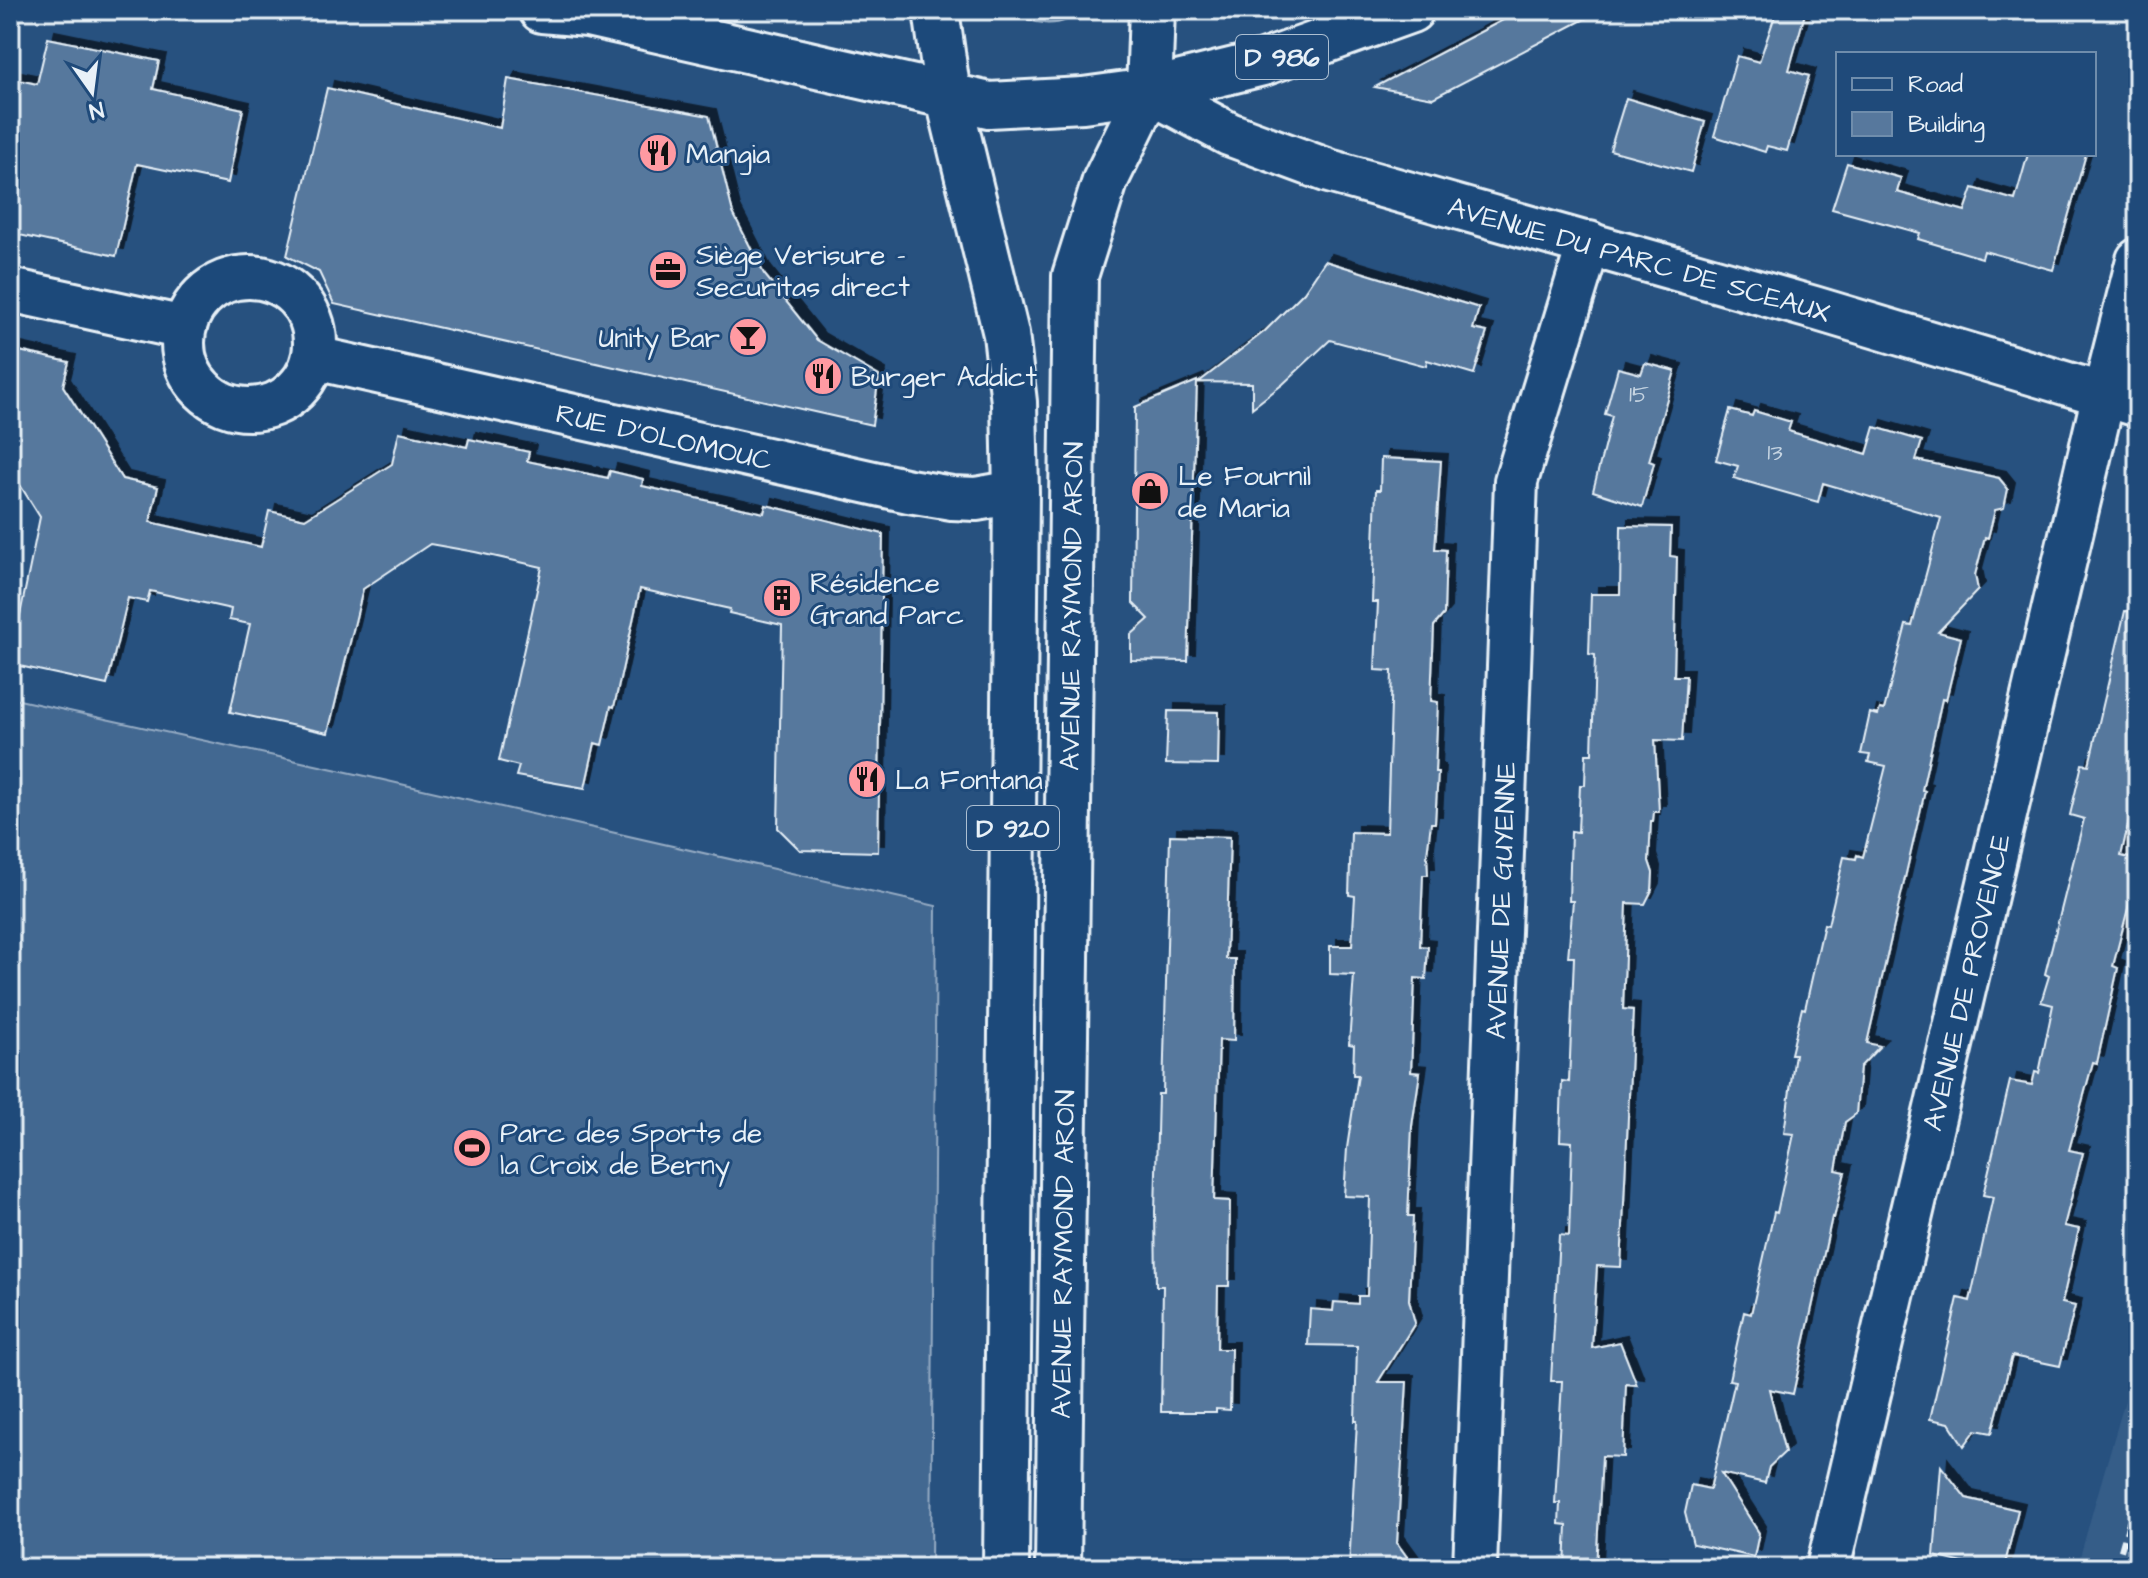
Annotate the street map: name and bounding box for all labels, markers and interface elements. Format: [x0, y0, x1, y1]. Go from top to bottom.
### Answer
road number: D 986 [1236, 35, 1328, 79]
north arrow [52, 52, 132, 132]
legend [1836, 52, 2096, 156]
text: Road [1908, 68, 1963, 102]
text: N [86, 93, 107, 127]
text: Building [1908, 108, 1985, 143]
restaurant icon: Mangia [637, 132, 679, 174]
place label: Mangia [686, 135, 770, 175]
street label: AVENUE DU PARC DE SCEAUX [1443, 188, 1835, 333]
place label: Siège Verisure - Securitas direct [696, 236, 911, 307]
office icon: Siège Verisure - Securitas direct [647, 249, 689, 291]
bar icon: Unity Bar [727, 316, 769, 358]
place label: Unity Bar [599, 319, 720, 360]
restaurant icon: Burger Addict [802, 355, 844, 397]
place label: Burger Addict [851, 358, 1037, 398]
house number: 15 [1629, 378, 1649, 412]
street label: RUE D'OLOMOUC [552, 395, 776, 481]
house number: 13 [1767, 436, 1783, 470]
street label: AVENUE RAYMOND ARON [1050, 441, 1094, 771]
place label: Le Fournil de Maria [1178, 457, 1311, 528]
shop icon: Le Fournil de Maria [1129, 470, 1171, 512]
place label: Résidence Grand Parc [810, 564, 964, 635]
building icon: Résidence Grand Parc [761, 577, 803, 619]
restaurant icon: La Fontana [846, 758, 888, 800]
place label: La Fontana [895, 761, 1043, 800]
street label: AVENUE DE GUYENNE [1477, 761, 1526, 1040]
road number: D 920 [967, 806, 1059, 850]
street label: AVENUE DE PROVENCE [1913, 830, 2021, 1135]
street label: AVENUE RAYMOND ARON [1042, 1089, 1085, 1419]
place label: Parc des Sports de la Croix de Berny [500, 1114, 762, 1187]
sports icon: Parc des Sports de la Croix de Berny [451, 1127, 493, 1169]

